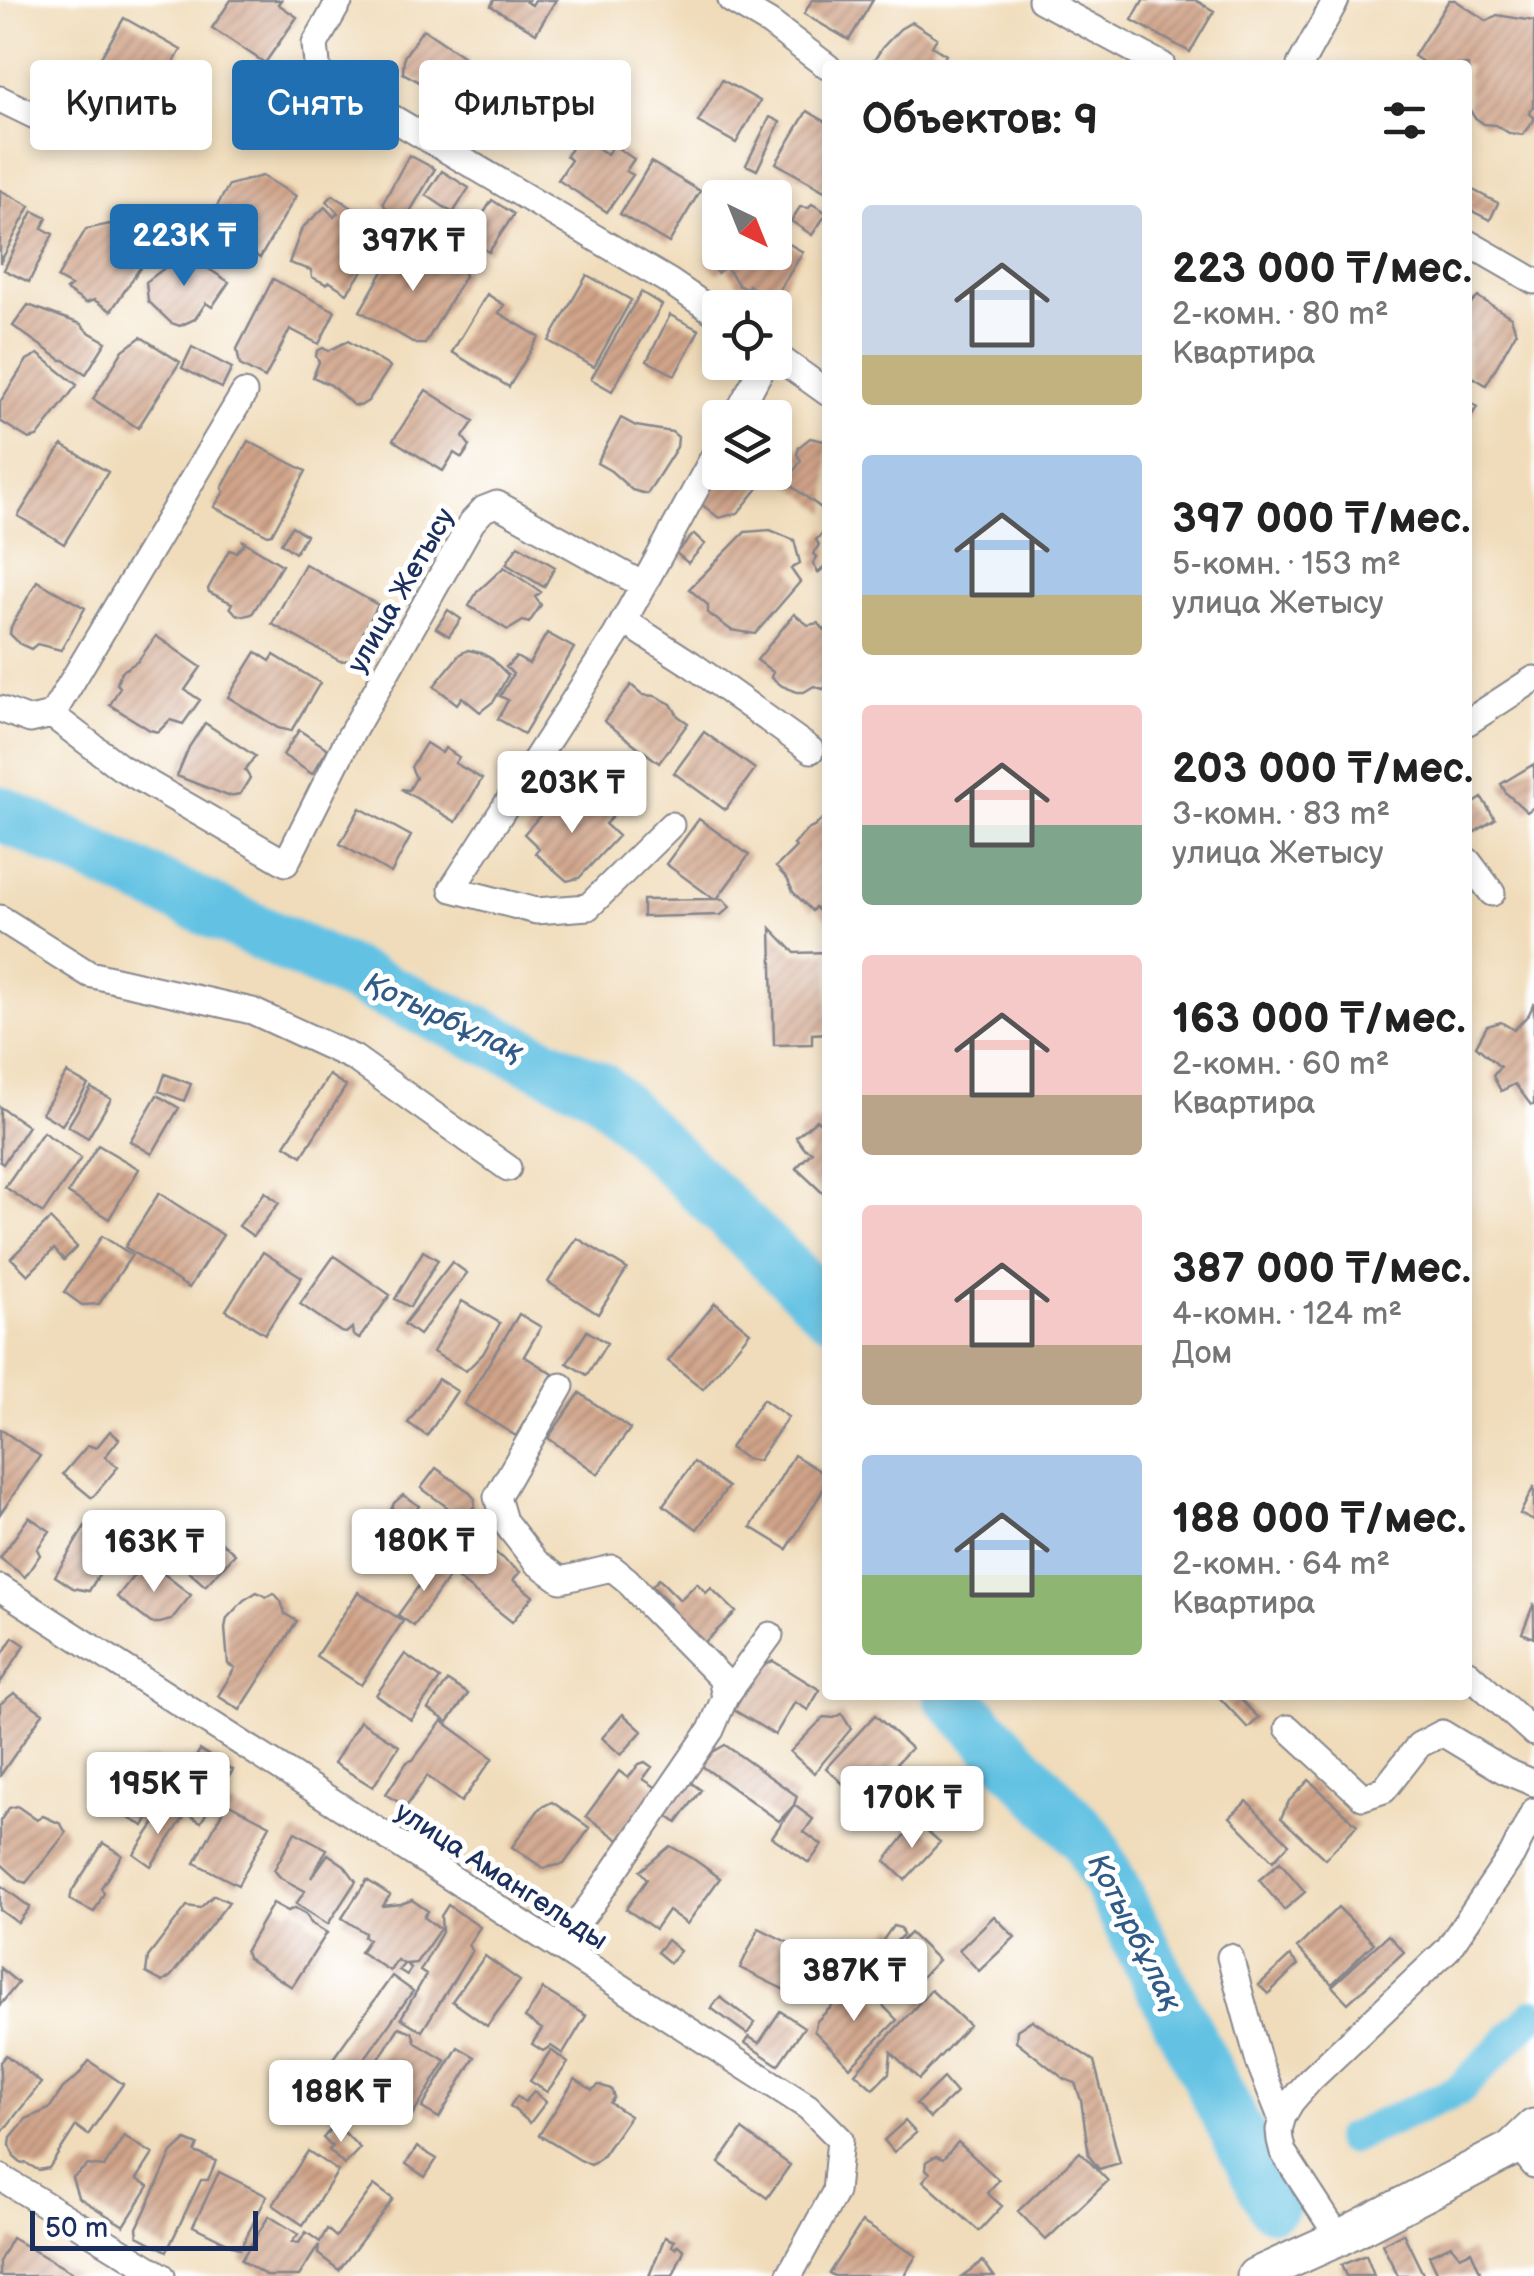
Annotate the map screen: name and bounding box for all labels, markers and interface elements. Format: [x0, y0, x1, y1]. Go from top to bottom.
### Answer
chip: Купить [30, 60, 212, 150]
chip: Снять [232, 60, 399, 150]
chip: Фильтры [419, 60, 631, 150]
icon: filters [1377, 93, 1432, 148]
text: Объектов: 9 [862, 95, 1098, 146]
north arrow [702, 180, 792, 270]
map controls [702, 180, 792, 490]
pin: 223K ₸ [103, 204, 265, 289]
pin: 397K ₸ [332, 209, 494, 294]
text: 223K ₸ [132, 217, 236, 256]
text: 397K ₸ [362, 222, 464, 261]
text: 223 000 ₸/мес. [1172, 244, 1472, 295]
icon: home [942, 245, 1062, 365]
button: locate [702, 290, 792, 380]
text: 2-комн. · 80 m² [1172, 295, 1388, 334]
text: Квартира [1172, 334, 1315, 373]
button: layers [702, 400, 792, 490]
text: 397 000 ₸/мес. [1172, 494, 1470, 545]
icon: home [942, 495, 1062, 615]
street label: улица Жетысу [341, 502, 462, 679]
text: 5-комн. · 153 m² [1172, 545, 1401, 584]
text: улица Жетысу [1172, 584, 1383, 623]
text: 203 000 ₸/мес. [1172, 744, 1473, 795]
icon: home [942, 745, 1062, 865]
pin: 203K ₸ [491, 751, 653, 836]
text: 203K ₸ [519, 764, 625, 803]
text: 3-комн. · 83 m² [1172, 795, 1390, 834]
text: улица Жетысу [1172, 834, 1383, 873]
water label: Қотырбұлақ [358, 965, 530, 1071]
text: 163 000 ₸/мес. [1172, 994, 1466, 1045]
icon: home [942, 995, 1062, 1115]
text: 2-комн. · 60 m² [1172, 1045, 1389, 1084]
text: Квартира [1172, 1084, 1315, 1123]
text: 387 000 ₸/мес. [1172, 1244, 1471, 1295]
icon: home [942, 1245, 1062, 1365]
text: 4-комн. · 124 m² [1172, 1295, 1402, 1334]
text: Дом [1172, 1334, 1232, 1373]
text: 188 000 ₸/мес. [1172, 1494, 1466, 1545]
icon: home [942, 1495, 1062, 1615]
pin: 180K ₸ [343, 1509, 505, 1594]
pin: 163K ₸ [73, 1510, 235, 1595]
text: 180K ₸ [374, 1522, 474, 1561]
text: 163K ₸ [104, 1523, 204, 1562]
text: 2-комн. · 64 m² [1172, 1545, 1390, 1584]
text: Квартира [1172, 1584, 1315, 1623]
pin: 195K ₸ [77, 1752, 239, 1837]
text: 195K ₸ [109, 1765, 207, 1804]
pin: 170K ₸ [831, 1766, 993, 1851]
text: 170K ₸ [863, 1779, 961, 1818]
street label: улица Амангельды [389, 1795, 613, 1957]
water label: Қотырбұлақ [1079, 1848, 1190, 2018]
pin: 387K ₸ [773, 1939, 935, 2024]
text: 387K ₸ [802, 1952, 906, 1991]
pin: 188K ₸ [260, 2060, 422, 2145]
text: 188K ₸ [291, 2073, 391, 2112]
scale bar [30, 2206, 258, 2250]
text: 50 m [45, 2212, 108, 2245]

